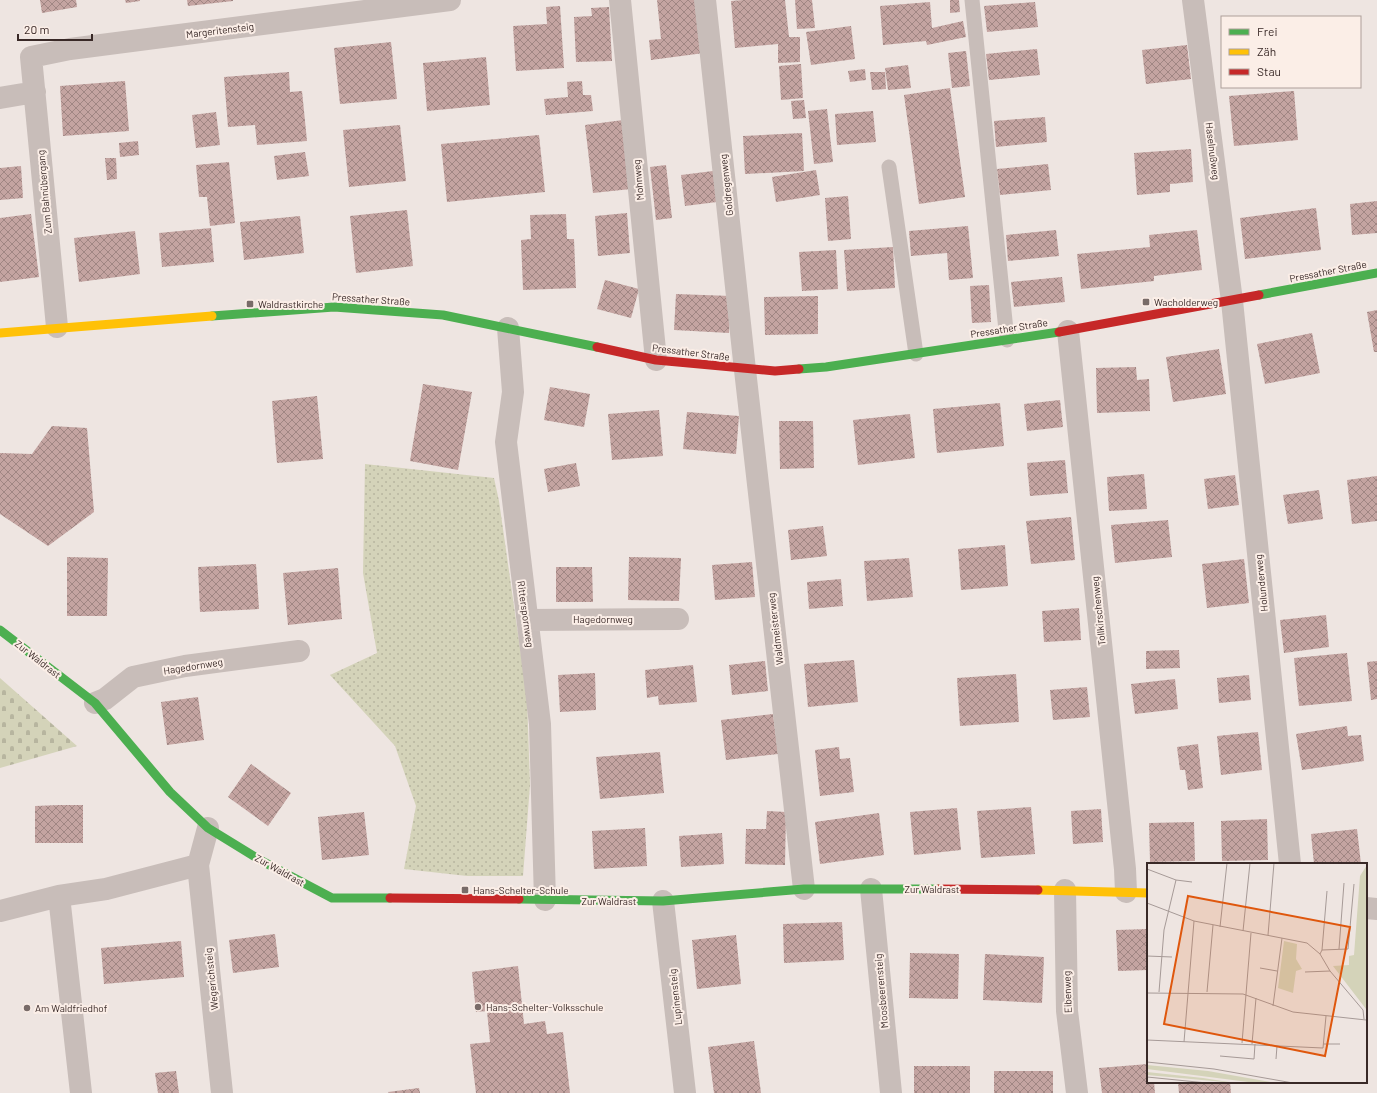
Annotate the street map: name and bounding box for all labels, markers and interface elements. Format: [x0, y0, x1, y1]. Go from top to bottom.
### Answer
scale bar [18, 16, 92, 42]
legend [1221, 16, 1361, 88]
street label: Margeritensteig [185, 20, 255, 40]
text: 20 m [24, 22, 50, 36]
text: Frei [1257, 24, 1277, 38]
text: Zäh [1257, 44, 1276, 58]
text: Stau [1257, 64, 1281, 78]
street label: Haselnußweg [1204, 121, 1222, 181]
street label: Zum Bahnübergang [34, 150, 54, 234]
street label: Goldregenweg [717, 154, 735, 216]
street label: Mohnweg [630, 159, 646, 201]
street label: Pressather Straße [1288, 258, 1368, 284]
street label: Pressather Straße [332, 290, 410, 308]
place label: Wacholderweg [1154, 296, 1218, 308]
marker: Wacholderweg [1141, 297, 1151, 307]
place label: Waldrastkirche [258, 298, 323, 310]
marker: Waldrastkirche [245, 299, 255, 309]
street label: Pressather Straße [969, 316, 1049, 340]
street label: Pressather Straße [651, 341, 731, 363]
street label: Holunderweg [1252, 554, 1270, 612]
street label: Tollkirschenweg [1088, 576, 1108, 646]
street label: Ritterspornweg [515, 580, 537, 648]
street label: Waldmeisterweg [765, 592, 785, 666]
street label: Hagedornweg [573, 613, 633, 625]
street label: Zur Waldrast [13, 637, 64, 681]
street label: Hagedornweg [162, 655, 224, 677]
street label: Zur Waldrast [253, 851, 307, 889]
inset map [1147, 863, 1367, 1083]
street label: Zur Waldrast [905, 883, 960, 895]
place label: Hans-Schelter-Schule [473, 884, 569, 896]
marker: Hans-Schelter-Schule [460, 885, 470, 895]
street label: Zur Waldrast [582, 895, 637, 907]
street label: Wegerichsteig [202, 947, 220, 1011]
street label: Moosbeerensteig [872, 953, 890, 1029]
street label: Lupinensteig [666, 968, 684, 1026]
street label: Eibenweg [1060, 971, 1074, 1013]
place label: Hans-Schelter-Volksschule [486, 1001, 603, 1013]
place label: Am Waldfriedhof [35, 1002, 108, 1014]
marker: Hans-Schelter-Volksschule [473, 1002, 483, 1012]
marker: Am Waldfriedhof [22, 1003, 32, 1013]

